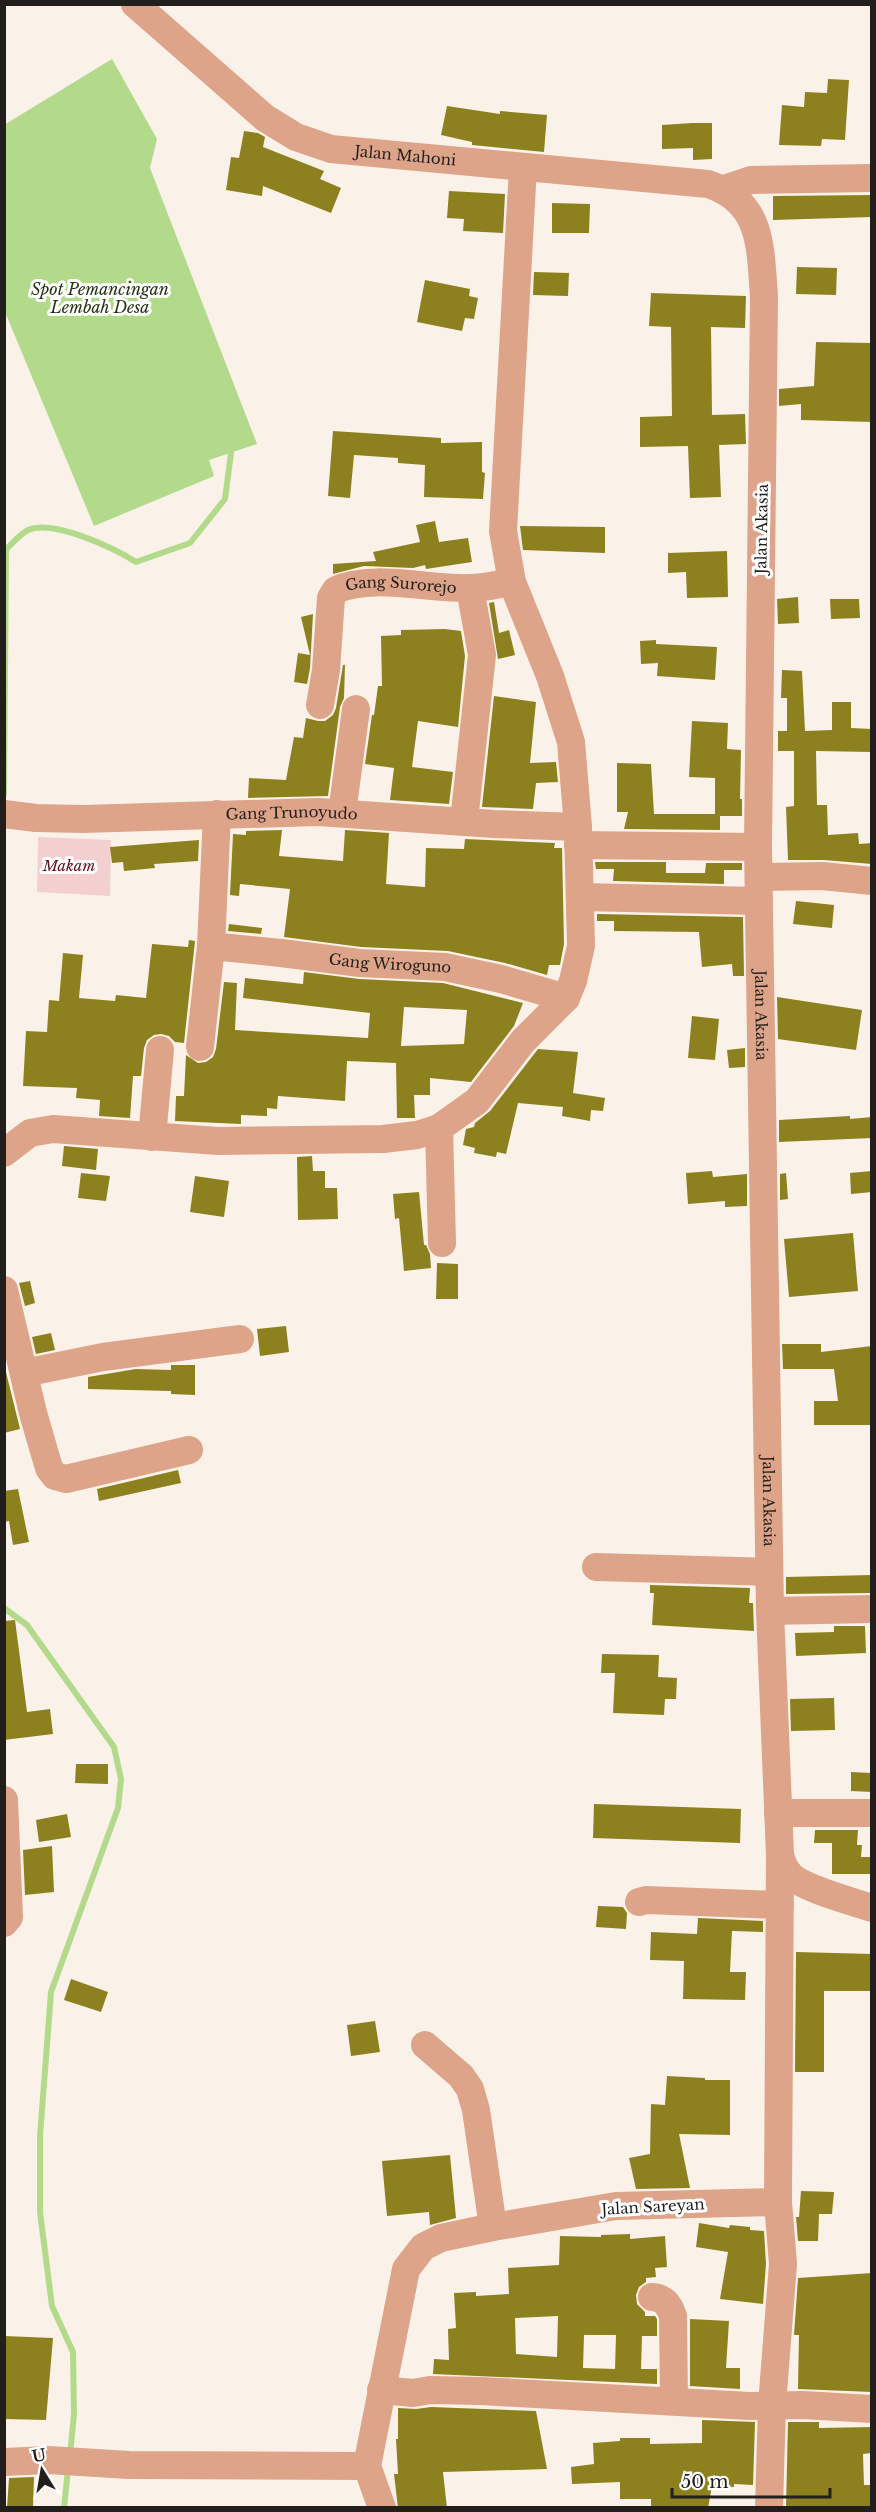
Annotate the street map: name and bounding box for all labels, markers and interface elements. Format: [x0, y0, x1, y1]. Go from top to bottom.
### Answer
street label: Jalan Mahoni [352, 141, 457, 170]
water label: Spot Pemancingan Lembah Desa [31, 279, 169, 317]
street label: Jalan Akasia [751, 483, 772, 576]
street label: Gang Surorejo [343, 572, 457, 597]
street label: Gang Trunoyudo [225, 802, 358, 824]
park label: Makam [42, 856, 95, 875]
street label: Gang Wiroguno [328, 949, 454, 977]
street label: Jalan Akasia [751, 968, 771, 1061]
street label: Jalan Akasia [759, 1454, 779, 1547]
street label: Jalan Sareyan [599, 2194, 705, 2219]
north arrow [12, 2440, 72, 2500]
text: U [30, 2444, 48, 2466]
scale bar [672, 2461, 830, 2499]
text: 50 m [681, 2471, 729, 2493]

